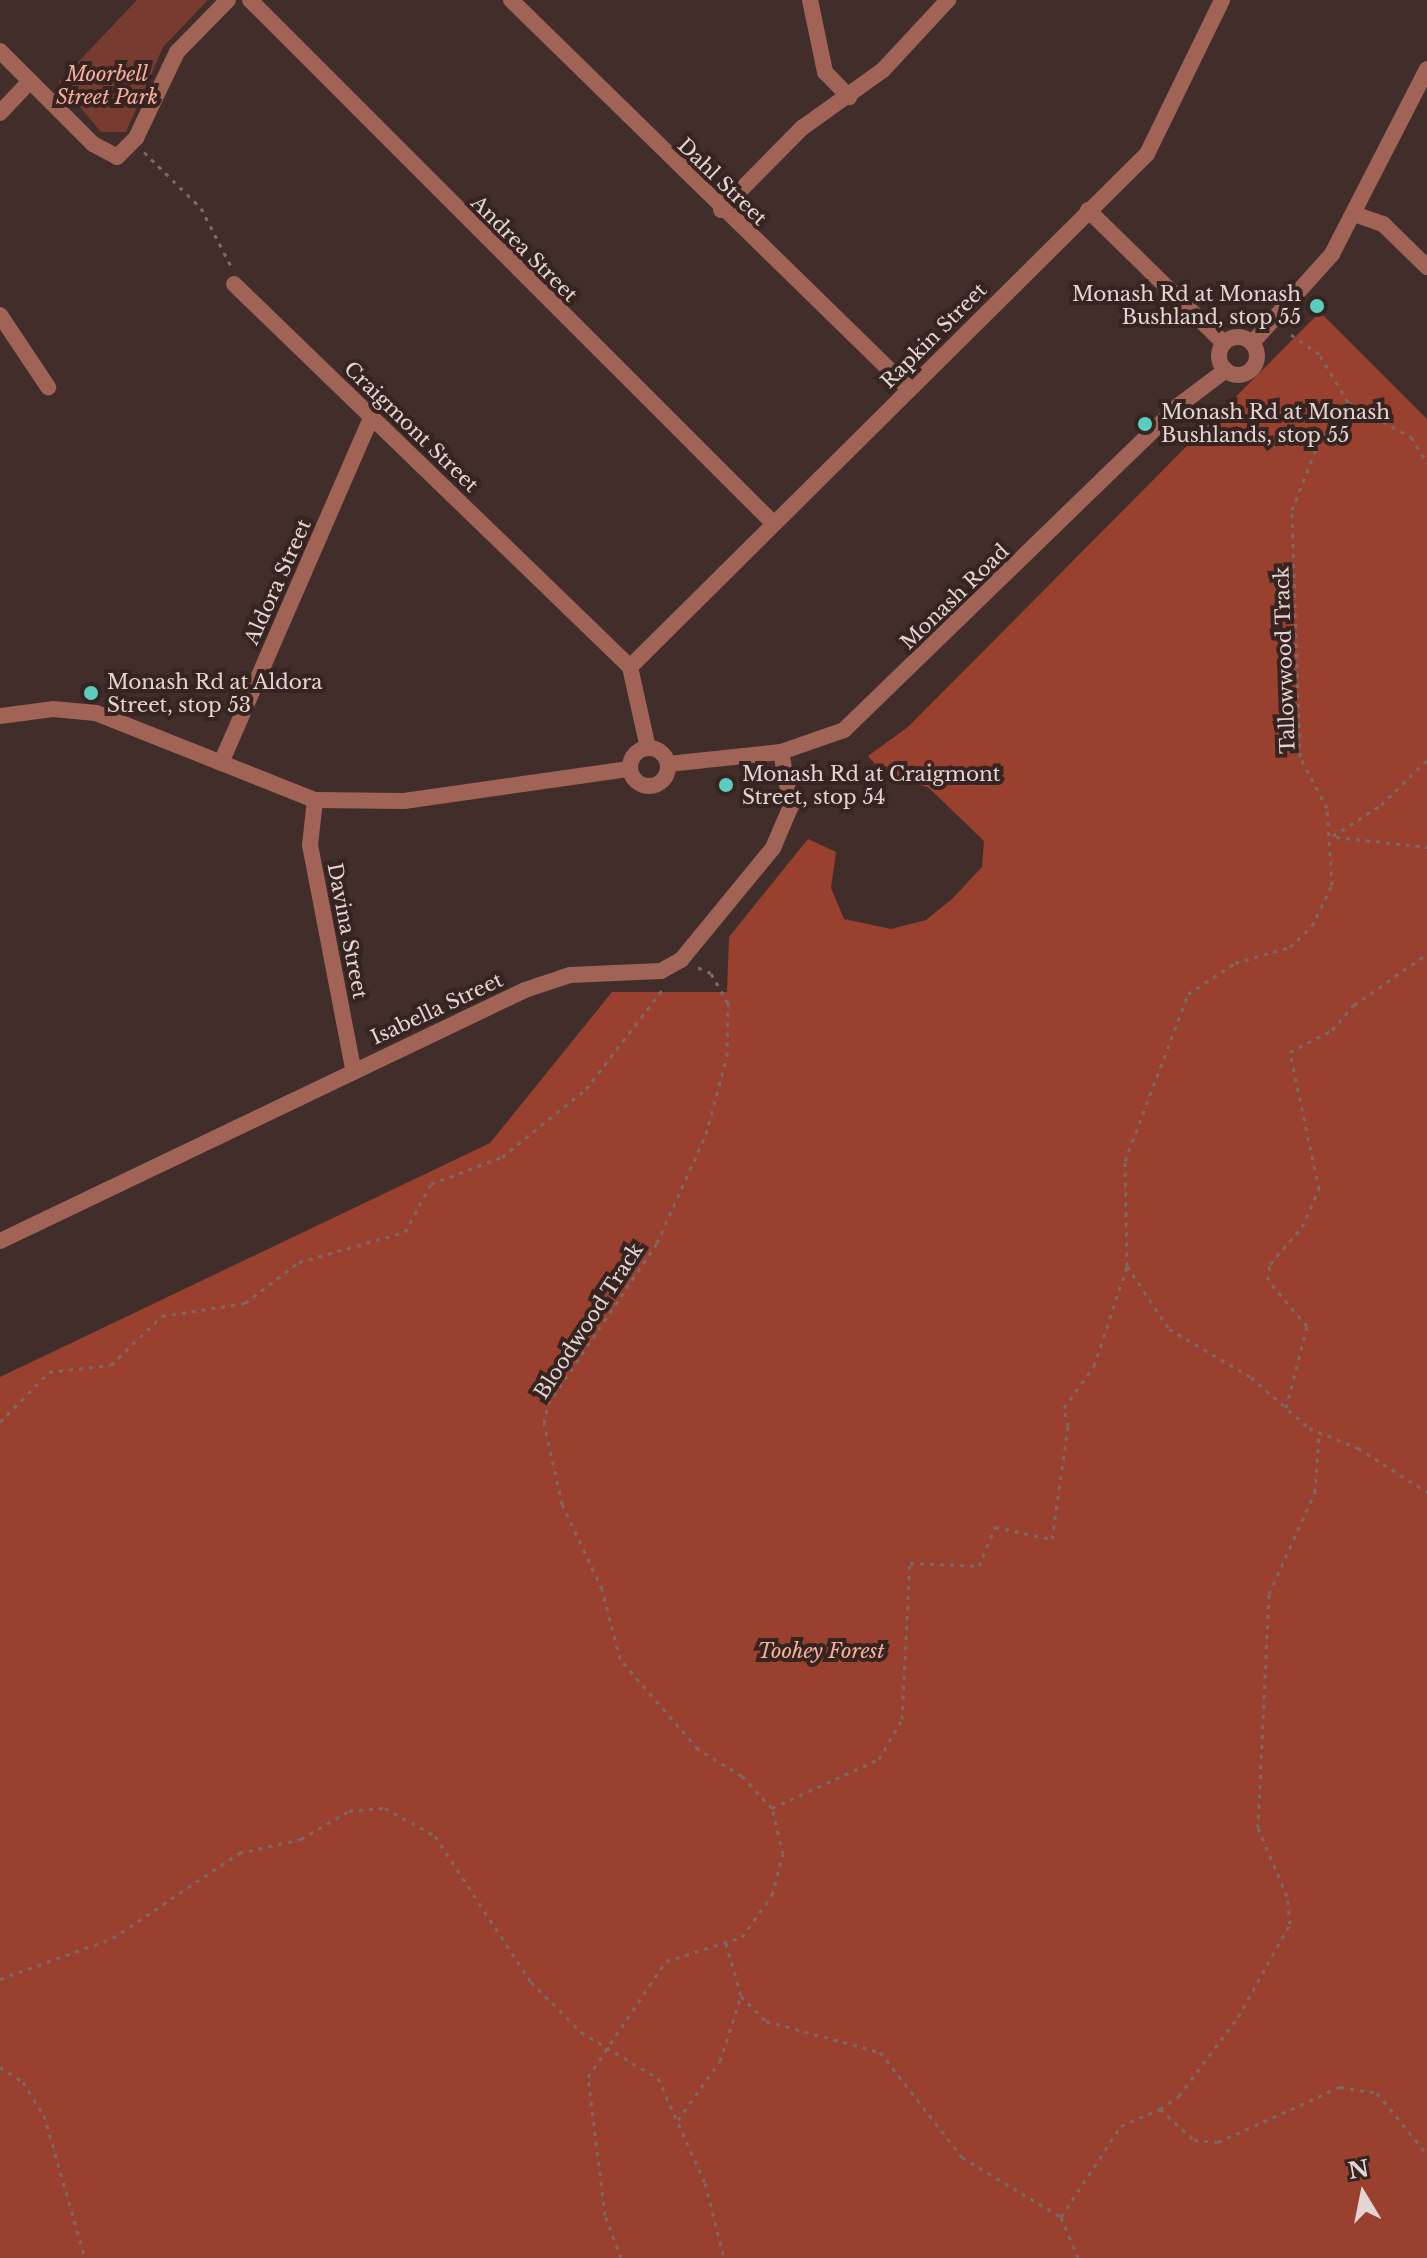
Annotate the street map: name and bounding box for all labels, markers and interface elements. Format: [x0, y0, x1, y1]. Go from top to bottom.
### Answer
park label: Moorbell Street Park [56, 62, 158, 109]
street label: Dahl Street [672, 134, 772, 230]
street label: Andrea Street [466, 191, 582, 307]
street label: Rapkin Street [876, 278, 992, 394]
place label: Monash Rd at Monash Bushland, stop 55 [1072, 282, 1301, 329]
marker: Monash Rd at Monash Bushland, stop 55 [1308, 297, 1326, 315]
street label: Craigmont Street [339, 357, 483, 497]
place label: Monash Rd at Monash Bushlands, stop 55 [1161, 400, 1390, 447]
marker: Monash Rd at Monash Bushlands, stop 55 [1136, 415, 1154, 433]
street label: Aldora Street [240, 515, 316, 649]
street label: Monash Road [896, 539, 1014, 655]
street label: Tallowwood Track [1270, 566, 1300, 754]
place label: Monash Rd at Aldora Street, stop 53 [107, 670, 323, 717]
marker: Monash Rd at Aldora Street, stop 53 [82, 684, 100, 702]
place label: Monash Rd at Craigmont Street, stop 54 [742, 762, 1000, 809]
marker: Monash Rd at Craigmont Street, stop 54 [717, 776, 735, 794]
street label: Davina Street [322, 861, 372, 1001]
street label: Isabella Street [367, 968, 507, 1050]
street label: Bloodwood Track [529, 1238, 649, 1404]
park label: Toohey Forest [758, 1639, 884, 1663]
north arrow [1323, 2154, 1403, 2234]
text: N [1346, 2155, 1371, 2185]

